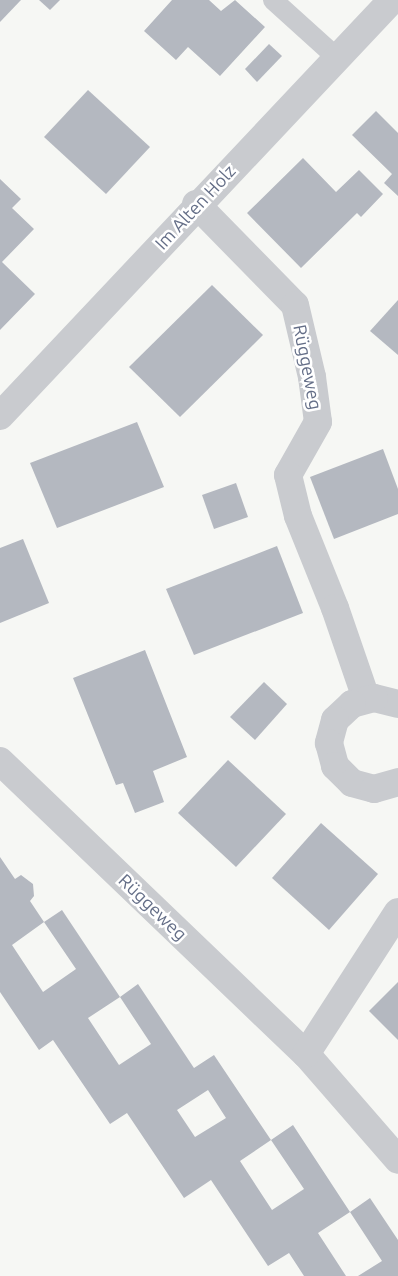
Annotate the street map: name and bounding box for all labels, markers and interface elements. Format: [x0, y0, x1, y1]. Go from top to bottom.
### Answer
street label: Im Alten Holz [150, 160, 240, 254]
street label: Rüggeweg [289, 323, 327, 411]
street label: Rüggeweg [114, 869, 192, 945]

